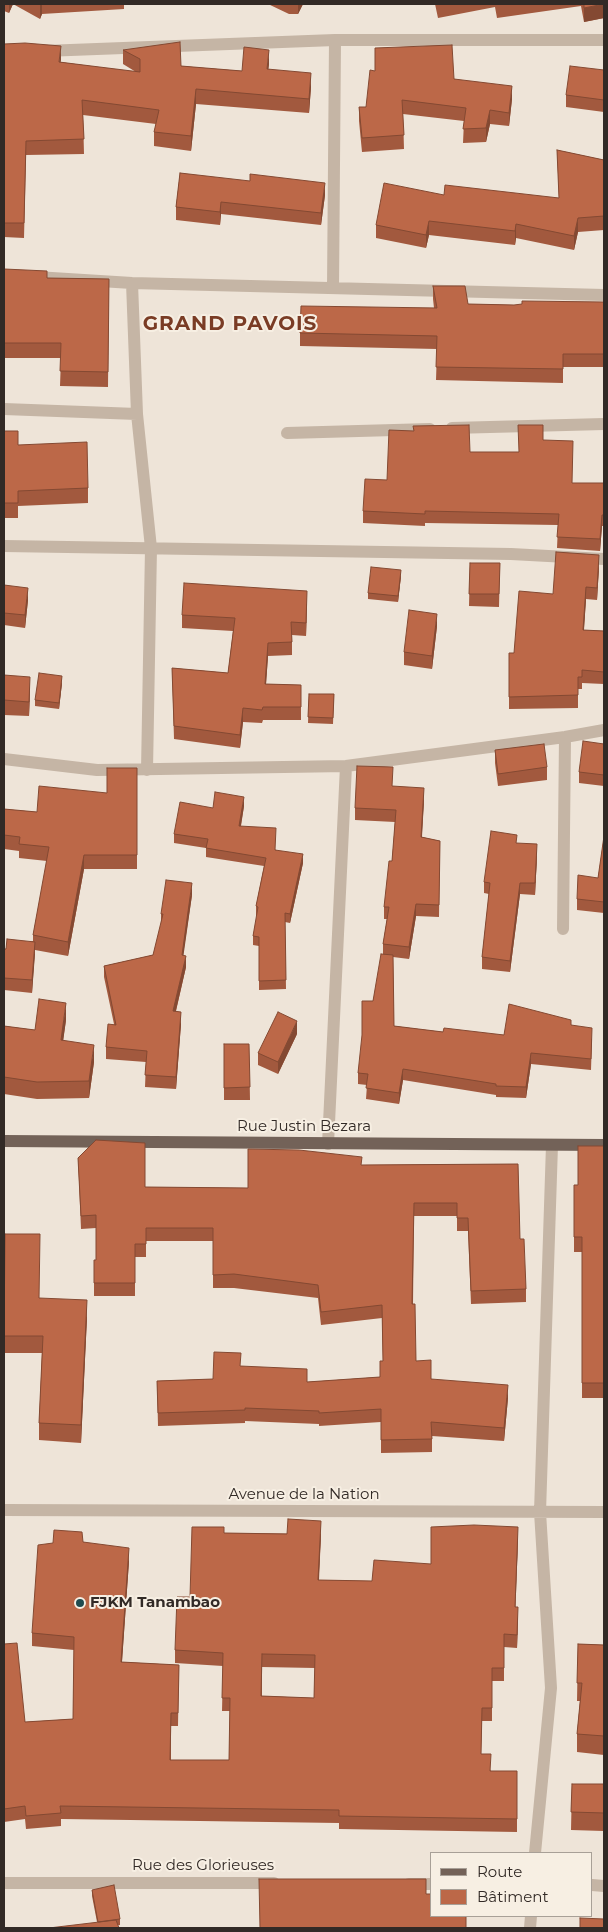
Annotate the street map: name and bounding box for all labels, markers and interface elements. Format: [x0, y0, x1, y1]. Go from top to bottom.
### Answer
district label: GRAND PAVOIS [141, 312, 319, 336]
street label: Rue Justin Bezara [237, 1118, 371, 1136]
street label: Avenue de la Nation [228, 1486, 380, 1504]
place label: FJKM Tanambao [90, 1594, 220, 1612]
marker: FJKM Tanambao [74, 1597, 86, 1609]
legend [430, 1852, 593, 1917]
street label: Rue des Glorieuses [132, 1857, 274, 1875]
text: Route [477, 1862, 522, 1881]
text: Bâtiment [477, 1887, 549, 1906]

